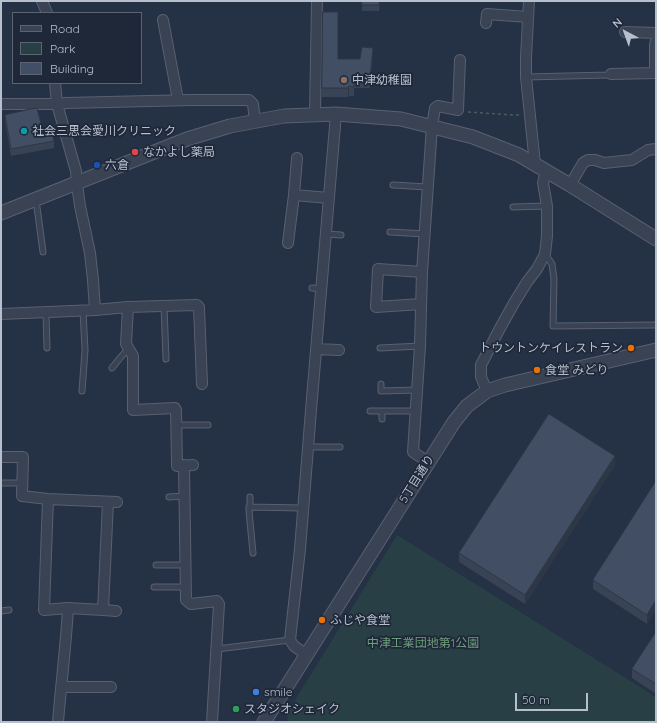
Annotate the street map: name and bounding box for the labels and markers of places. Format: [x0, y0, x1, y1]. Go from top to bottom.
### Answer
place label: 中津幼稚園 [352, 73, 412, 87]
marker: 中津幼稚園 [339, 75, 349, 85]
place label: 社会三思会愛川クリニック [32, 124, 176, 138]
marker: 社会三思会愛川クリニック [19, 126, 29, 136]
place label: なかよし薬局 [143, 145, 215, 159]
marker: なかよし薬局 [130, 147, 140, 157]
place label: 六倉 [105, 158, 129, 172]
marker: 六倉 [92, 160, 102, 170]
place label: トウントンケイレストラン [479, 341, 623, 355]
marker: トウントンケイレストラン [626, 343, 636, 353]
place label: 食堂 みどり [545, 363, 608, 377]
marker: 食堂 みどり [532, 365, 542, 375]
place label: ふじや食堂 [330, 613, 390, 627]
marker: ふじや食堂 [317, 615, 327, 625]
place label: smile [264, 685, 293, 699]
marker: smile [251, 687, 261, 697]
place label: スタジオシェイク [244, 702, 340, 716]
marker: スタジオシェイク [231, 704, 241, 714]

